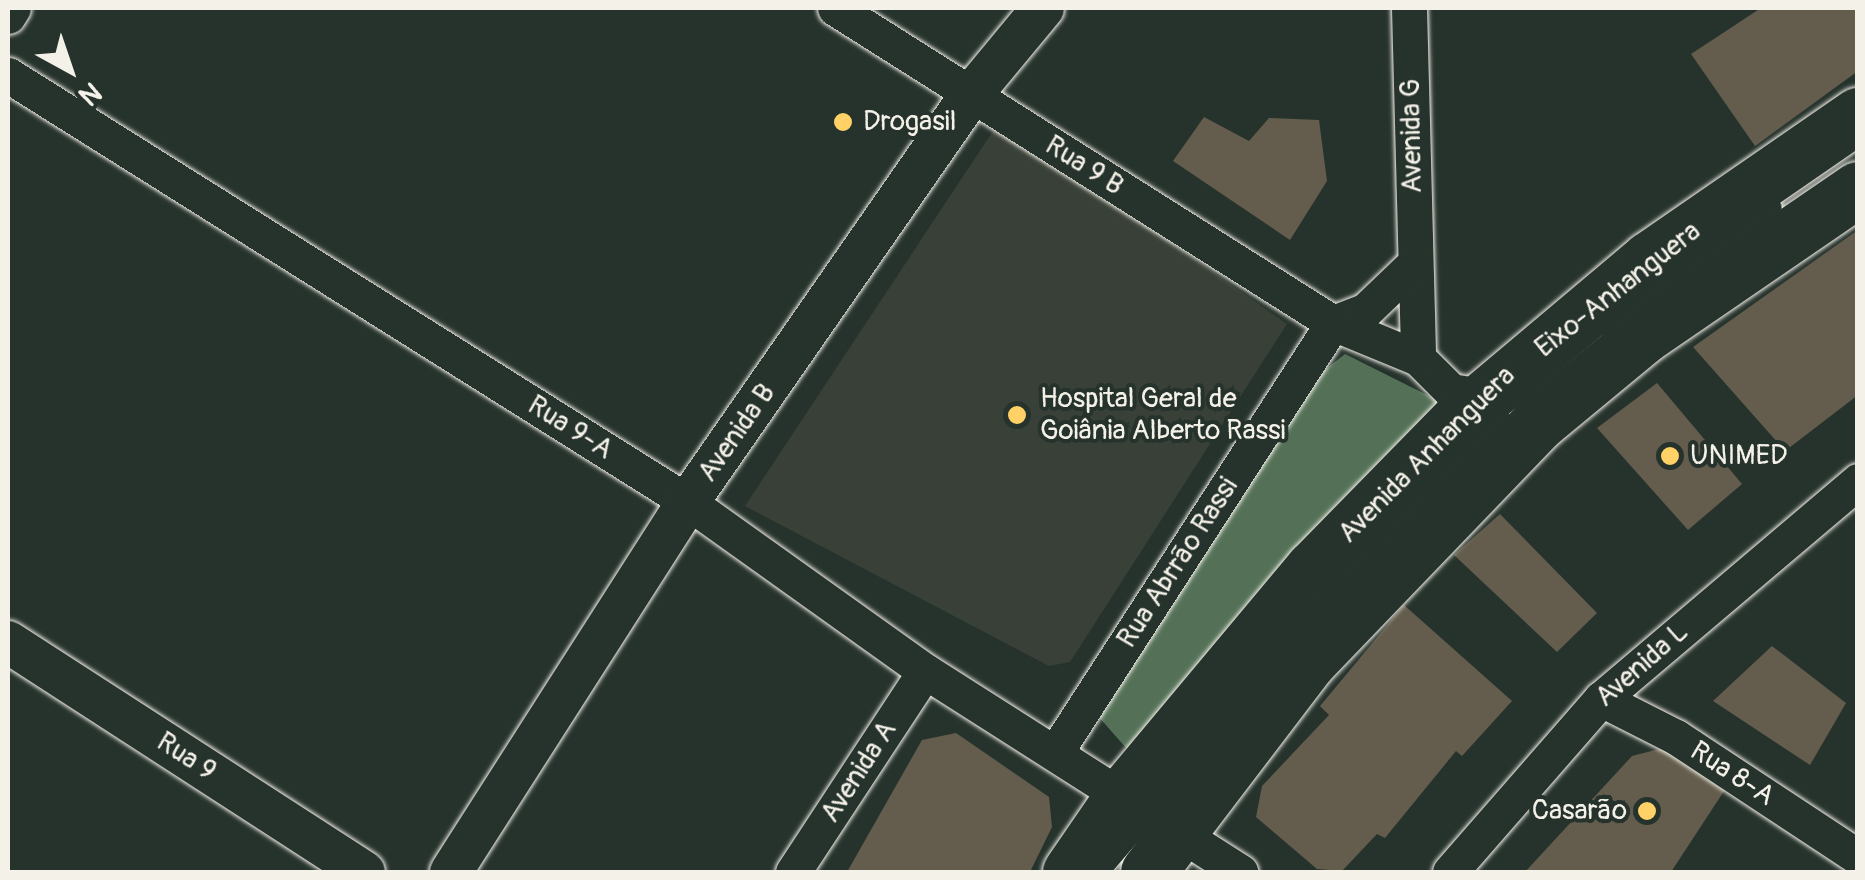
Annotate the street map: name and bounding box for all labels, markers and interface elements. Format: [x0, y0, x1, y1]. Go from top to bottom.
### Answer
north arrow [20, 20, 120, 120]
text: N [71, 74, 108, 113]
street label: Avenida G [1394, 78, 1430, 194]
place label: Drogasil [863, 105, 956, 139]
marker: Drogasil [832, 111, 854, 133]
street label: Rua 9 B [1039, 129, 1129, 203]
street label: Eixo-Anhanguera [1529, 215, 1707, 365]
street label: Avenida Anhanguera [1332, 360, 1522, 550]
street label: Avenida B [691, 378, 783, 488]
place label: Hospital Geral de Goiânia Alberto Rassi [1040, 382, 1286, 448]
street label: Rua 9-A [521, 389, 619, 467]
marker: Hospital Geral de Goiânia Alberto Rassi [1004, 402, 1030, 428]
place label: UNIMED [1690, 439, 1788, 473]
marker: UNIMED [1659, 445, 1681, 467]
street label: Rua Abrrão Rassi [1111, 472, 1245, 654]
street label: Avenida L [1589, 616, 1695, 714]
street label: Avenida A [814, 715, 904, 829]
street label: Rua 9 [150, 726, 222, 788]
street label: Rua 8-A [1684, 734, 1780, 814]
place label: Casarão [1532, 794, 1627, 828]
marker: Casarão [1636, 800, 1658, 822]

